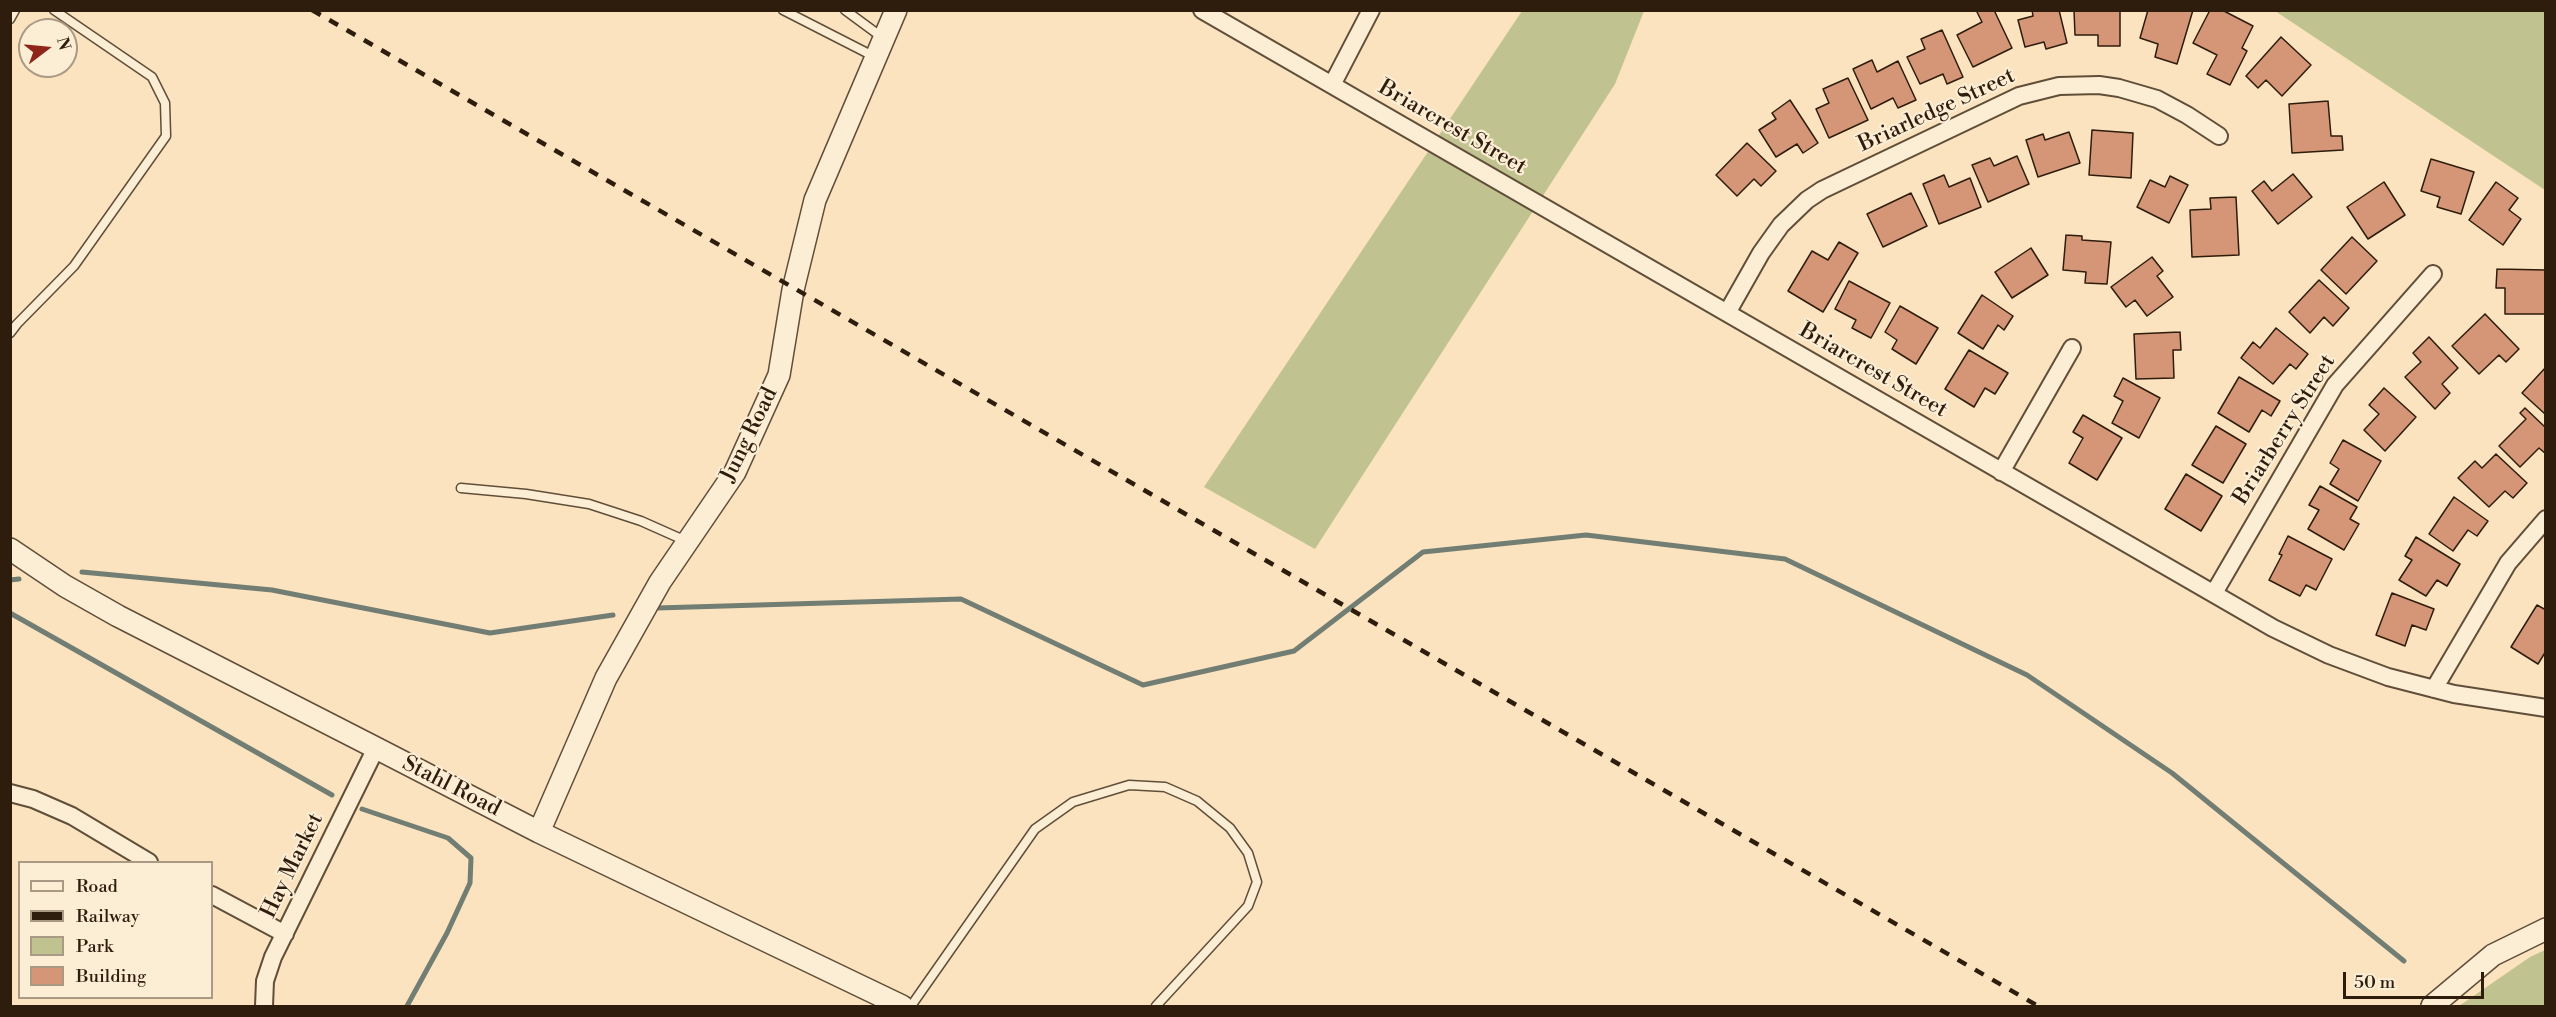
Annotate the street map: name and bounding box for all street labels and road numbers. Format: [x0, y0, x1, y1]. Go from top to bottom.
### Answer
street label: Briarledge Street [1855, 63, 2019, 159]
street label: Briarcrest Street [1373, 75, 1531, 181]
street label: Briarcrest Street [1794, 318, 1952, 424]
street label: Briarberry Street [2228, 350, 2342, 510]
street label: Jung Road [716, 383, 784, 487]
street label: Stahl Road [397, 751, 505, 823]
street label: Hay Market [256, 809, 330, 923]

